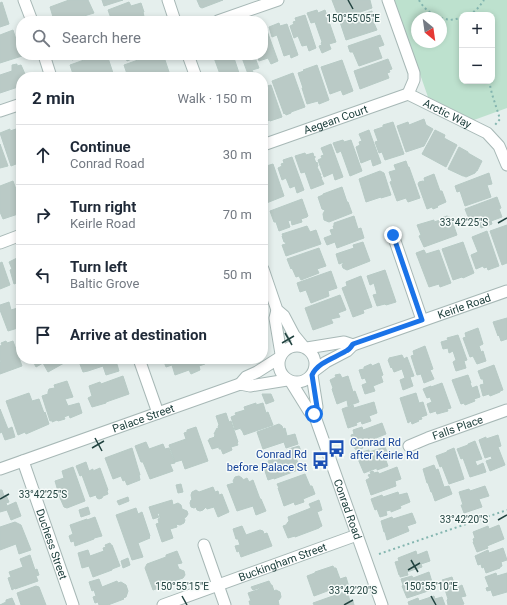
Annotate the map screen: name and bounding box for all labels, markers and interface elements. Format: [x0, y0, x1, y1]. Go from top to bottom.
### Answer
north arrow [411, 12, 447, 48]
map controls [459, 12, 495, 84]
button: + [459, 12, 495, 48]
text: 150°55'05"E [326, 13, 380, 24]
search box [16, 16, 268, 60]
icon: search [30, 27, 52, 49]
text: Search here [62, 29, 141, 47]
button: − [459, 48, 495, 84]
text: 2 min [32, 88, 75, 108]
text: Walk · 150 m [177, 91, 252, 106]
street label: Arctic Way [421, 97, 474, 132]
street label: Aegean Court [302, 103, 370, 137]
text: Continue [70, 138, 131, 156]
icon: ahead [32, 144, 54, 166]
text: 30 m [223, 147, 252, 162]
text: Conrad Road [70, 156, 145, 171]
text: Turn right [70, 198, 136, 216]
icon: right [32, 204, 54, 226]
text: 70 m [223, 207, 252, 222]
text: Keirle Road [70, 216, 136, 231]
text: 33°42'25"S [440, 217, 488, 228]
route end [384, 226, 402, 244]
text: Turn left [70, 258, 127, 276]
icon: left [32, 264, 54, 286]
text: 50 m [223, 267, 252, 282]
text: Baltic Grove [70, 276, 139, 291]
street label: Keirle Road [436, 291, 493, 322]
icon: arrive [32, 324, 54, 346]
text: Arrive at destination [70, 326, 207, 344]
street label: Palace Street [111, 402, 177, 436]
route start [305, 405, 323, 423]
street label: Falls Place [431, 413, 485, 443]
place label: Conrad Rd after Keirle Rd [350, 436, 419, 462]
bus stop icon: Conrad Rd after Keirle Rd [327, 438, 347, 458]
place label: Conrad Rd before Palace St [227, 448, 307, 474]
bus stop icon: Conrad Rd before Palace St [310, 450, 330, 470]
street label: Conrad Road [331, 477, 364, 541]
text: 33°42'25"S [19, 489, 67, 500]
street label: Duchess Street [33, 507, 70, 582]
text: 33°42'20"S [440, 514, 488, 525]
street label: Buckingham Street [237, 540, 329, 584]
text: 150°55'15"E [155, 581, 209, 592]
text: 150°55'10"E [404, 581, 458, 592]
text: 33°42'20"S [329, 585, 377, 596]

